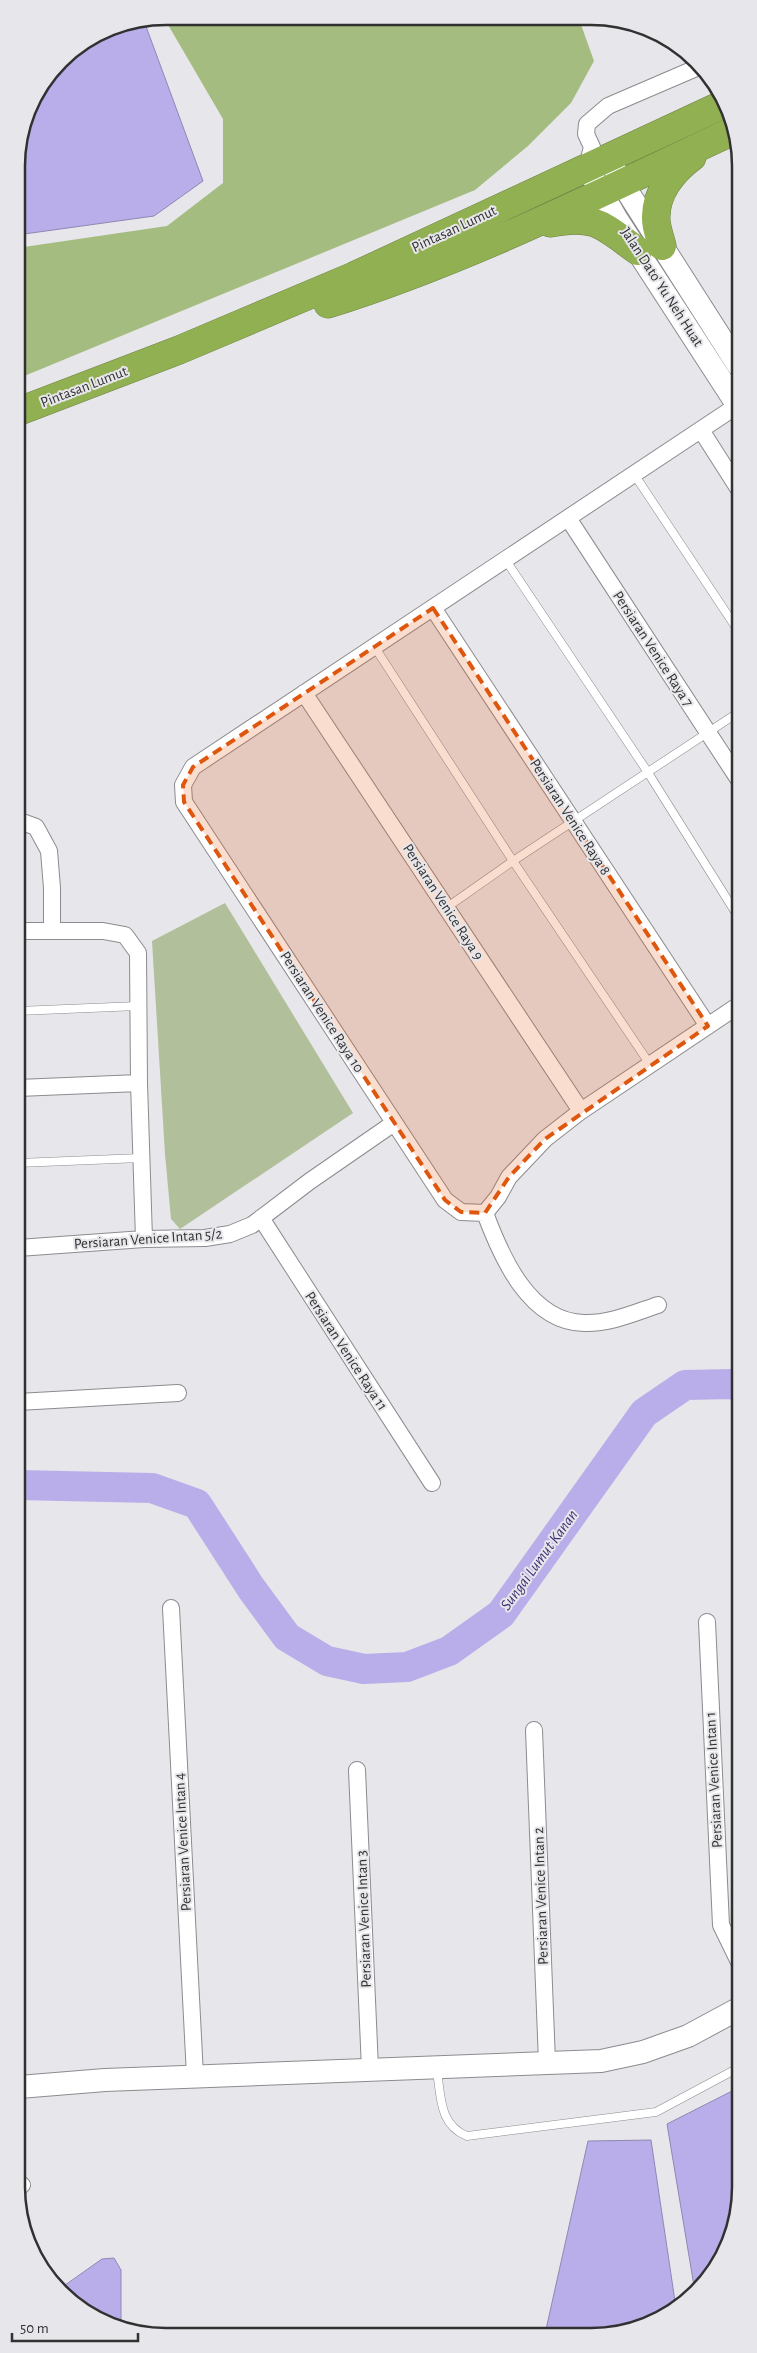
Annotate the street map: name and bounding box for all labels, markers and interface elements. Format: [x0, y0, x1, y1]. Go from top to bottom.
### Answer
street label: Pintasan Lumut [409, 203, 499, 255]
street label: Jalan Dato' Yu Neh Huat [618, 225, 706, 349]
street label: Pintasan Lumut [39, 364, 130, 410]
street label: Persiaran Venice Raya 7 [610, 589, 696, 709]
street label: Persiaran Venice Raya 8 [527, 756, 613, 878]
street label: Persiaran Venice Raya 9 [400, 841, 486, 963]
street label: Persiaran Venice Raya 10 [277, 949, 367, 1075]
street label: Persiaran Venice Intan 5/2 [73, 1226, 223, 1252]
street label: Persiaran Venice Raya 11 [302, 1289, 390, 1413]
water label: Sungai Lumut Kanan [497, 1507, 581, 1613]
street label: Persiaran Venice Intan 1 [703, 1712, 725, 1848]
street label: Persiaran Venice Intan 4 [172, 1772, 194, 1912]
street label: Persiaran Venice Intan 2 [531, 1827, 551, 1965]
street label: Persiaran Venice Intan 3 [354, 1850, 374, 1988]
scale bar [12, 2310, 139, 2342]
text: 50 m [20, 2321, 49, 2336]

